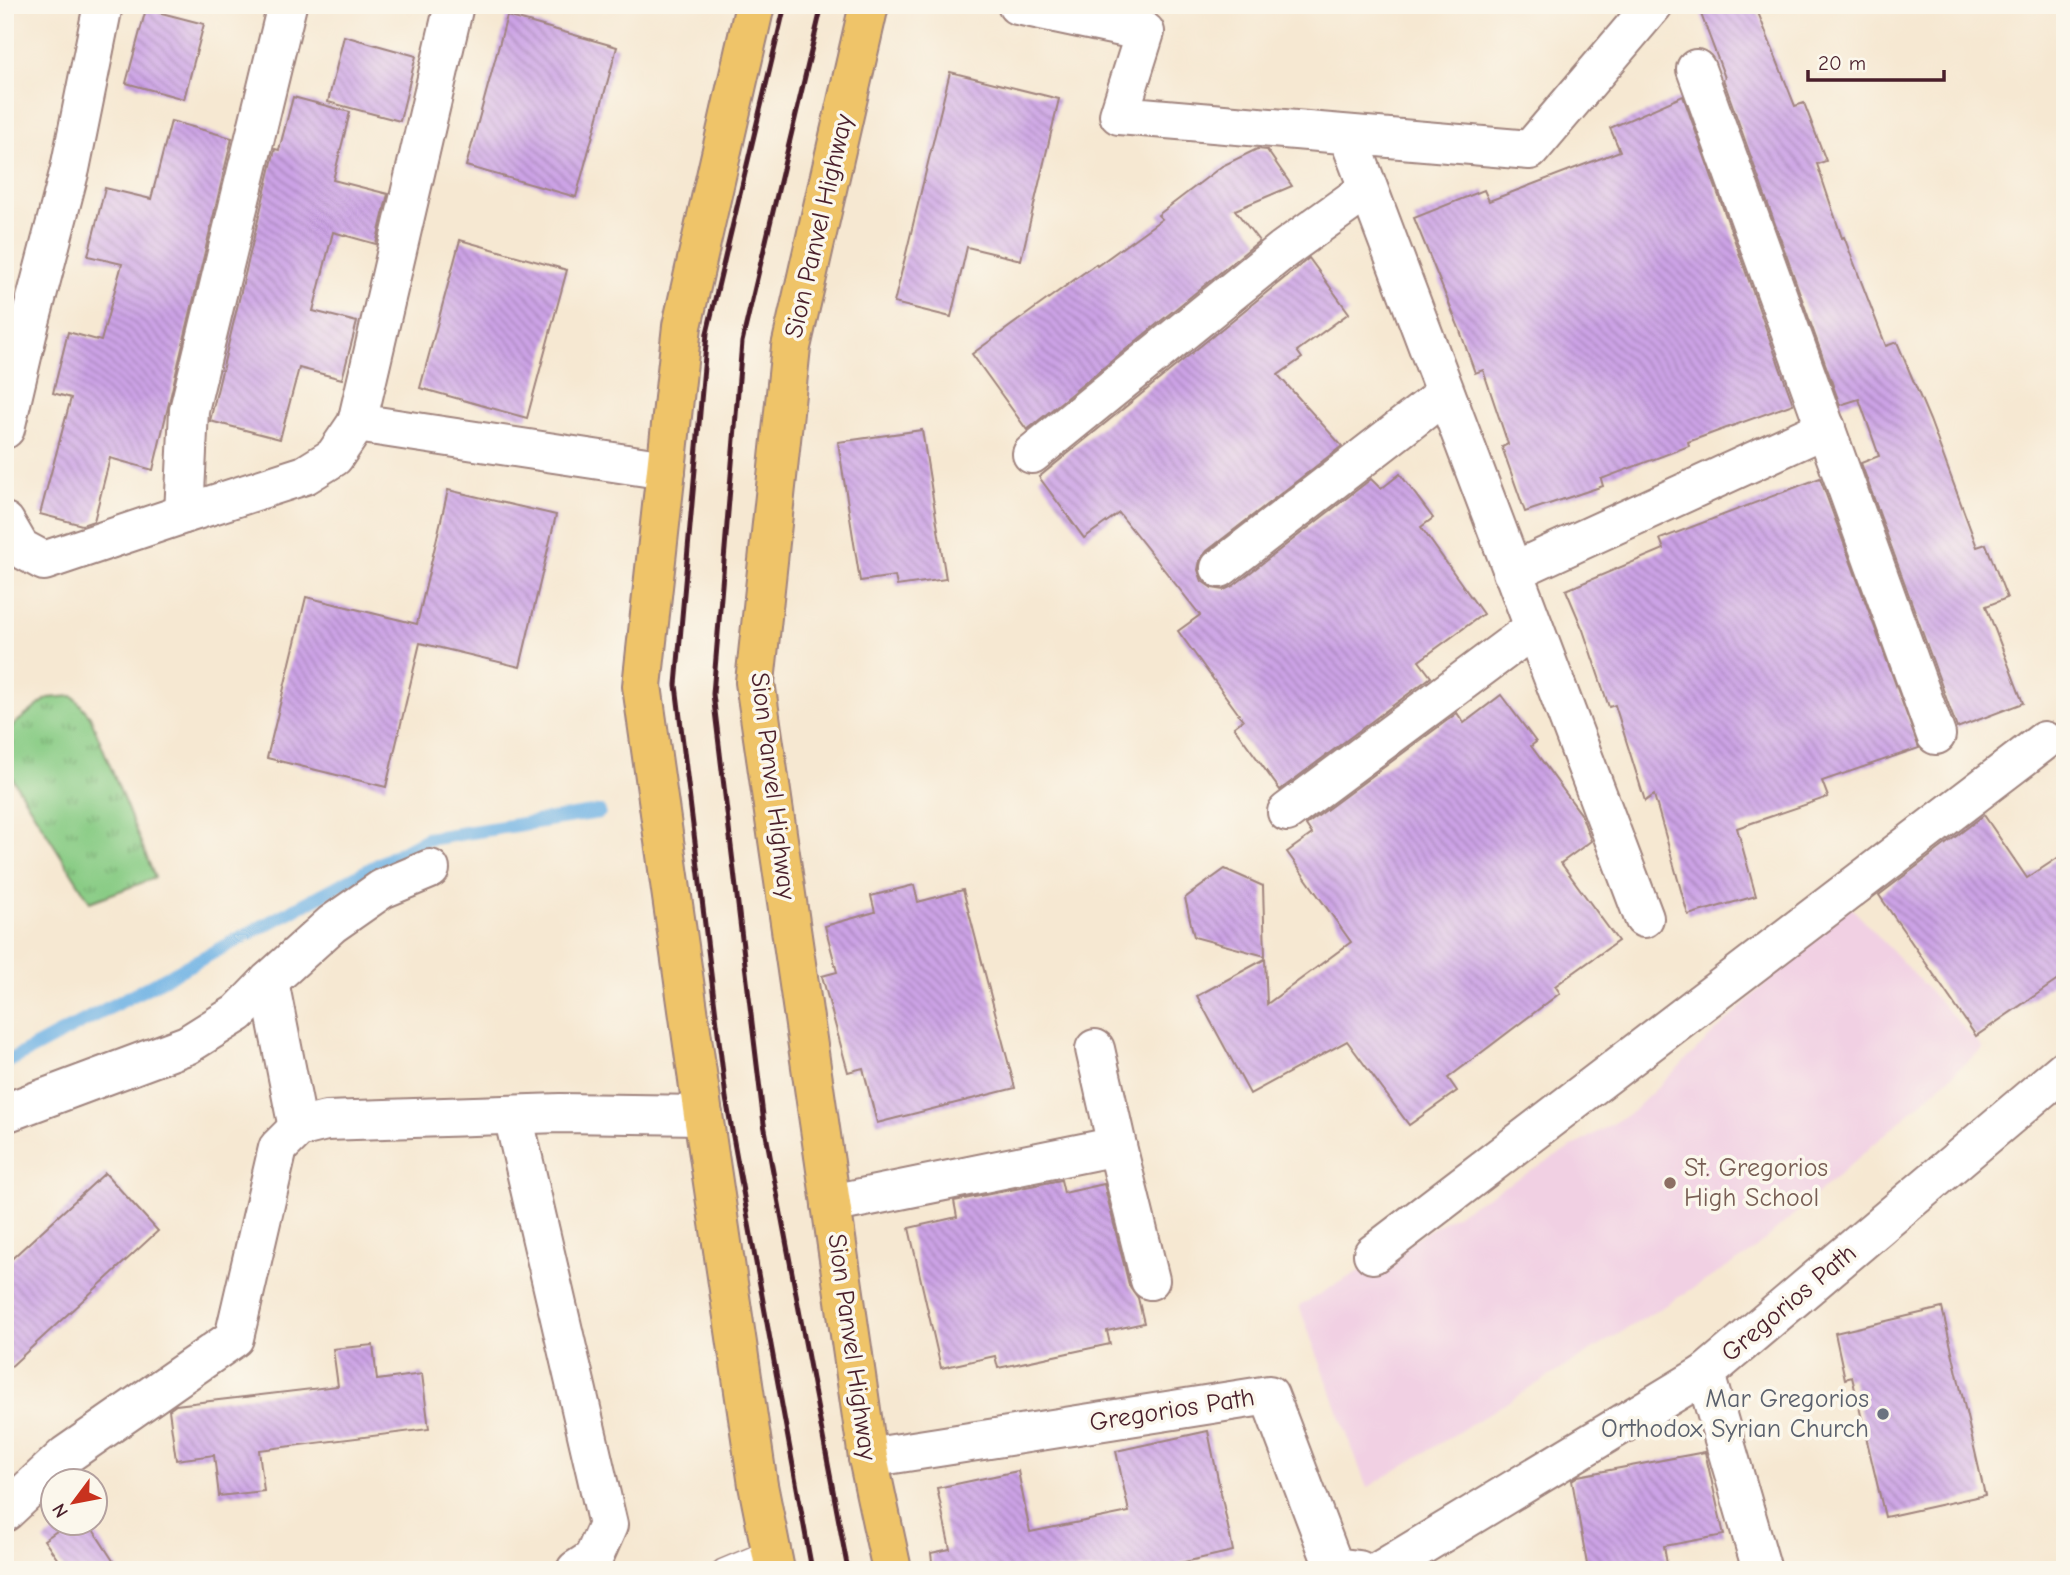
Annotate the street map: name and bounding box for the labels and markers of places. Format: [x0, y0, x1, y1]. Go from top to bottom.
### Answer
place label: St. Gregorios High School [1684, 1153, 1828, 1213]
marker: St. Gregorios High School [1662, 1175, 1678, 1191]
place label: Mar Gregorios Orthodox Syrian Church [1601, 1384, 1869, 1444]
marker: Mar Gregorios Orthodox Syrian Church [1875, 1406, 1891, 1422]

